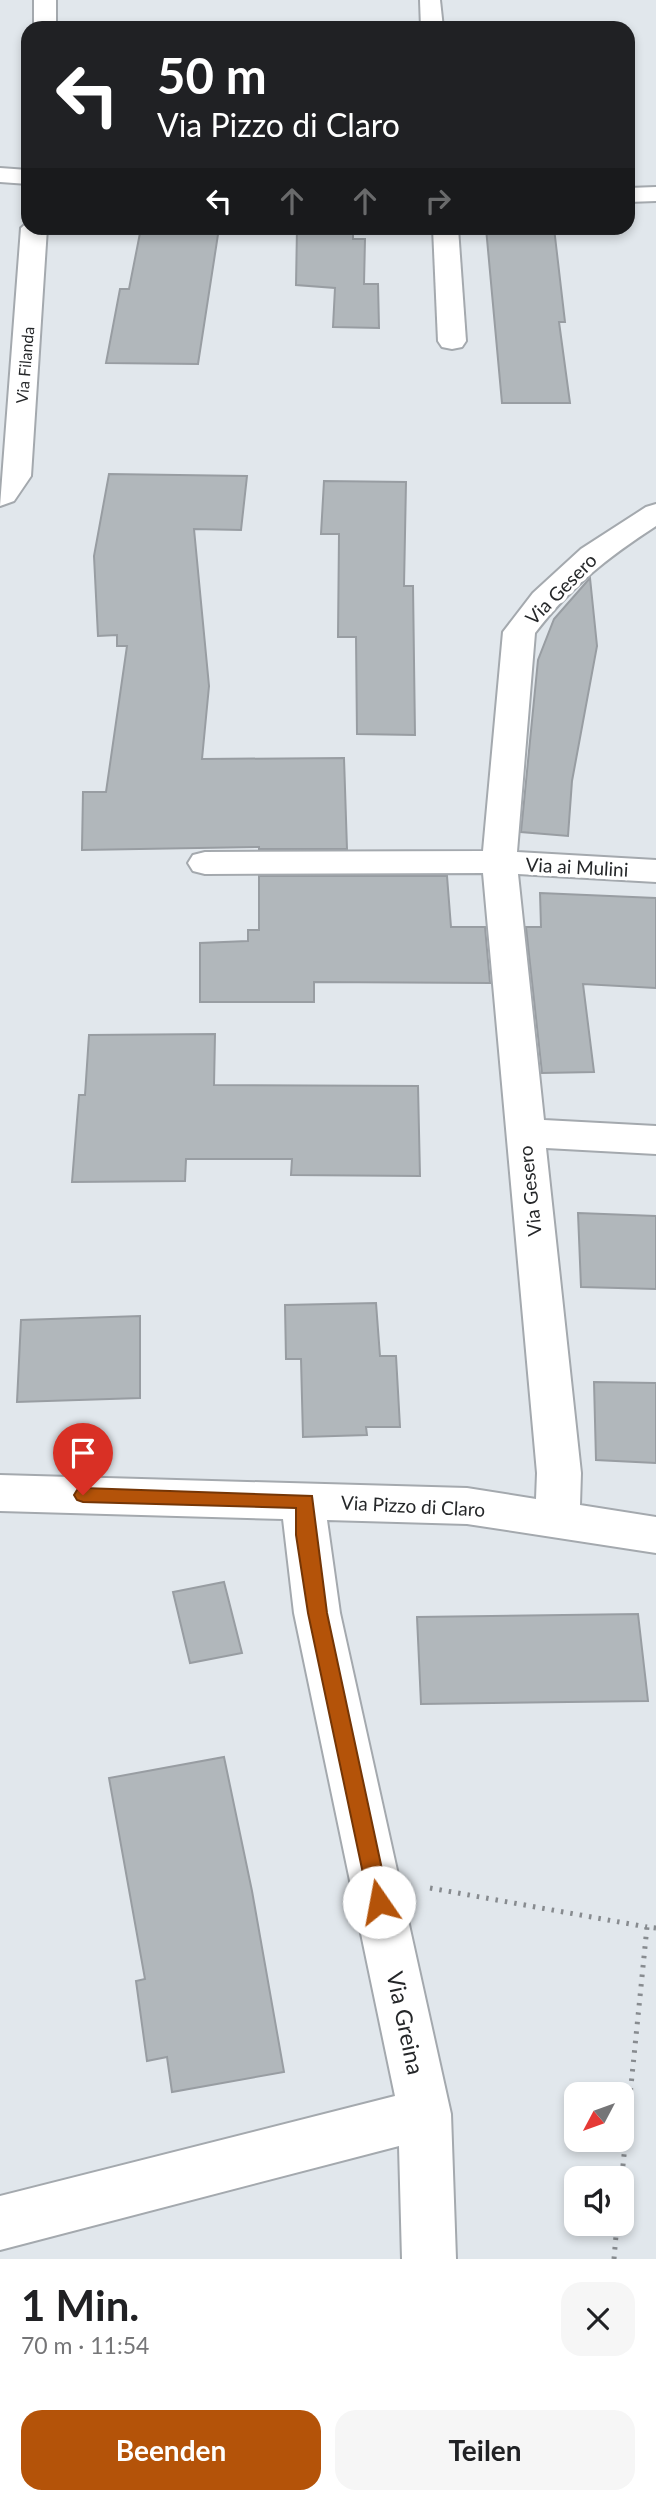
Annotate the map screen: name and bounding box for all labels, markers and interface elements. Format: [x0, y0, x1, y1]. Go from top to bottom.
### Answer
text: 50 m [157, 46, 267, 104]
icon: left [42, 49, 133, 140]
text: Via Pizzo di Claro [157, 105, 400, 144]
icon: left [200, 182, 238, 220]
icon: ahead [273, 182, 311, 220]
icon: ahead [346, 182, 384, 220]
icon: right [419, 182, 457, 220]
street label: Via Filanda [12, 326, 37, 404]
street label: Via Gesero [520, 548, 601, 629]
street label: Via ai Mulini [525, 852, 629, 881]
street label: Via Gesero [513, 1145, 546, 1238]
pin [53, 1423, 113, 1495]
icon: arrive [64, 1434, 102, 1472]
street label: Via Pizzo di Claro [340, 1490, 486, 1521]
position arrow [342, 1865, 416, 1939]
street label: Via Greina [381, 1969, 431, 2077]
north arrow [564, 2082, 634, 2152]
map controls [564, 2082, 634, 2236]
button: sound [564, 2166, 634, 2236]
text: 1 Min. [21, 2280, 139, 2330]
button: close [561, 2282, 635, 2356]
text: 70 m · 11:54 [21, 2331, 149, 2359]
button: Beenden [21, 2410, 321, 2490]
button: Teilen [335, 2410, 635, 2490]

